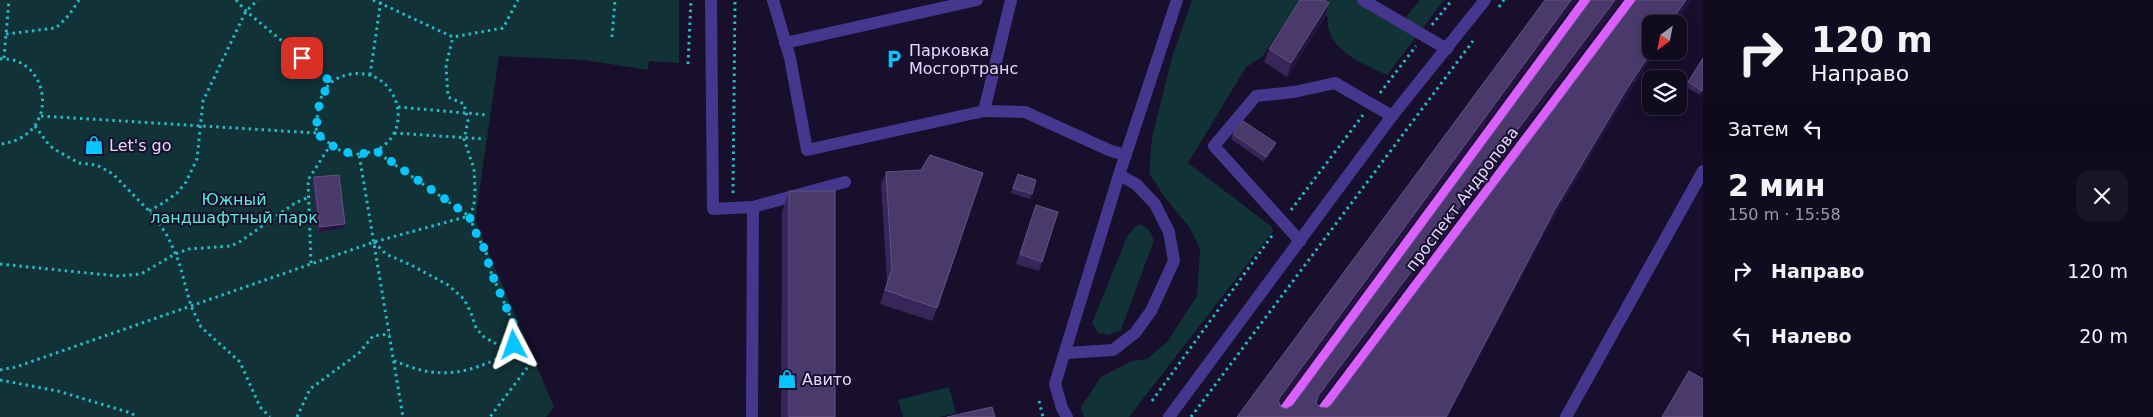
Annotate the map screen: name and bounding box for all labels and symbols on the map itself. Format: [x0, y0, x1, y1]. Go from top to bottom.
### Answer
north arrow [1642, 15, 1688, 60]
pin [281, 37, 323, 79]
place label: Парковка Мосгортранс [909, 41, 1018, 78]
parking icon: Парковка Мосгортранс [883, 48, 905, 70]
street label: проспект Андропова [1402, 123, 1522, 275]
shop icon: Let's go [83, 134, 105, 156]
place label: Let's go [109, 136, 172, 155]
park label: Южный ландшафтный парк [150, 190, 318, 227]
position arrow [487, 318, 539, 370]
shop icon: Авито [776, 368, 798, 390]
place label: Авито [802, 370, 852, 389]

